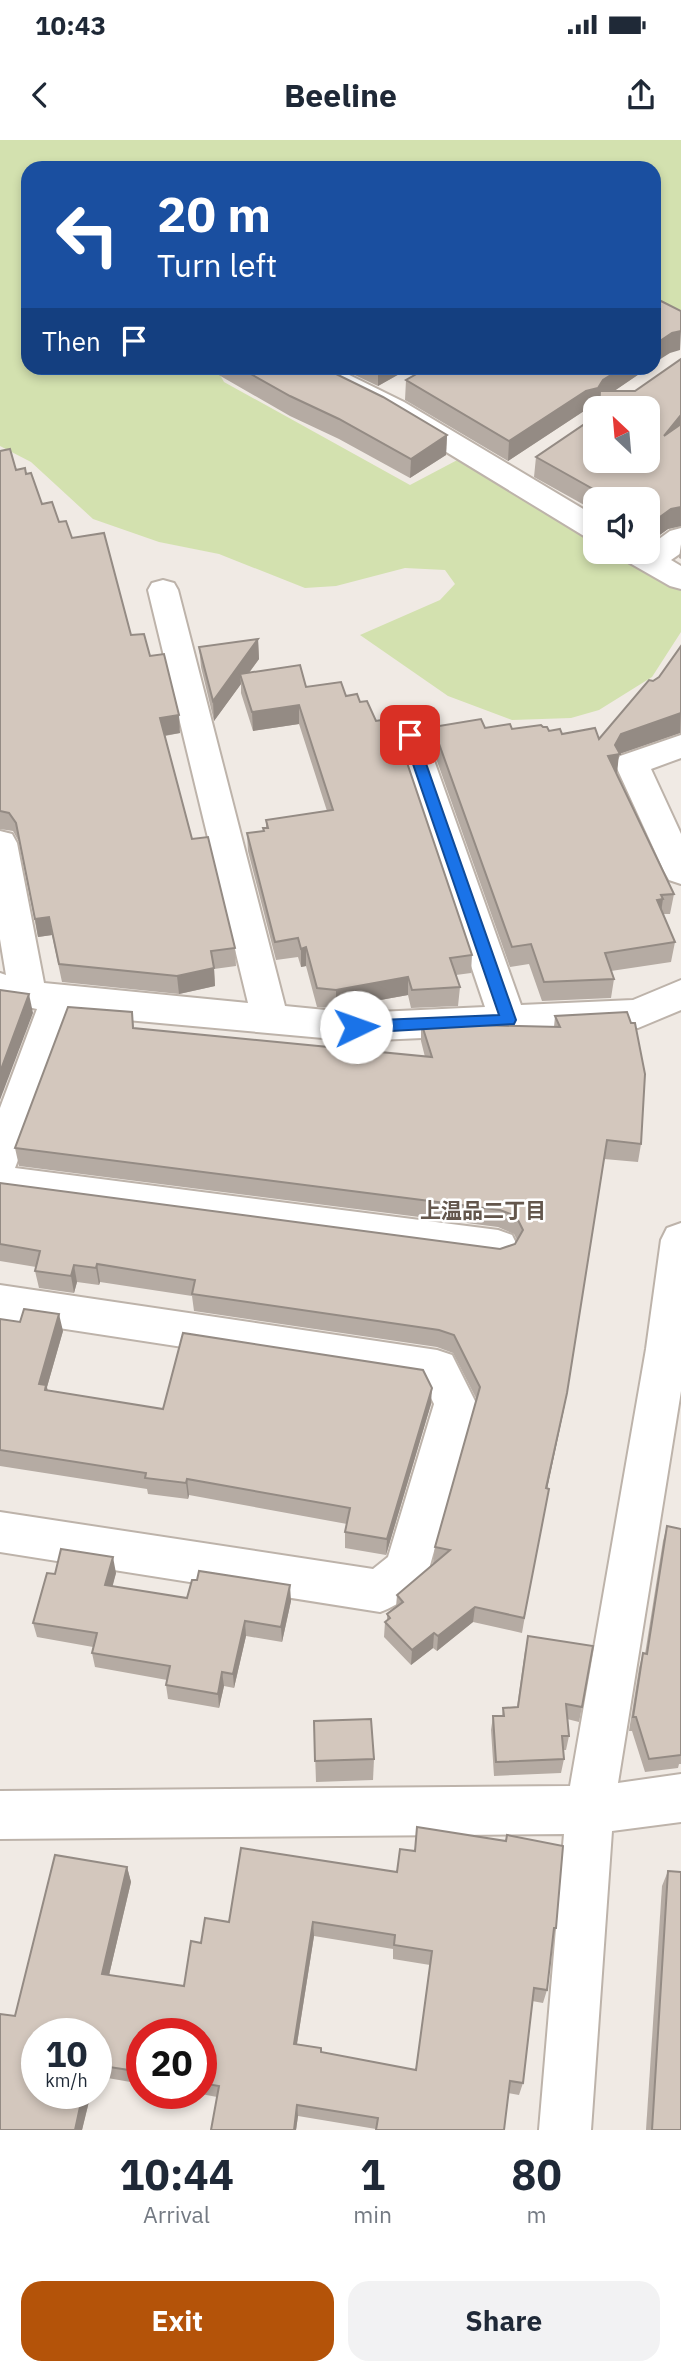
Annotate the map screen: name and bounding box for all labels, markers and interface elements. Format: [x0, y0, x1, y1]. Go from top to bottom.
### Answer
text: 10:43 [35, 8, 106, 42]
text: Beeline [284, 74, 397, 116]
icon: back [21, 76, 59, 114]
icon: share [622, 76, 660, 114]
text: 20 m [157, 182, 271, 245]
icon: left [42, 189, 133, 280]
text: Turn left [157, 244, 277, 286]
icon: arrive [115, 322, 153, 360]
text: Then [42, 324, 101, 358]
north arrow [583, 396, 660, 472]
map controls [583, 396, 660, 564]
button: sound [583, 487, 660, 564]
pin [380, 705, 440, 765]
icon: arrive [391, 716, 429, 754]
position arrow [319, 990, 393, 1064]
district label: 上温品二丁目 [420, 1196, 546, 1224]
speed limit sign: 20 [126, 2018, 217, 2109]
text: 10 [45, 2031, 88, 2077]
text: km/h [45, 2069, 88, 2092]
text: 10:44 [119, 2147, 234, 2202]
text: 1 [360, 2147, 385, 2202]
text: 80 [511, 2147, 562, 2202]
text: Arrival [143, 2199, 210, 2229]
text: min [353, 2199, 392, 2229]
text: m [526, 2199, 547, 2229]
button: Exit [21, 2281, 334, 2361]
button: Share [348, 2281, 660, 2361]

